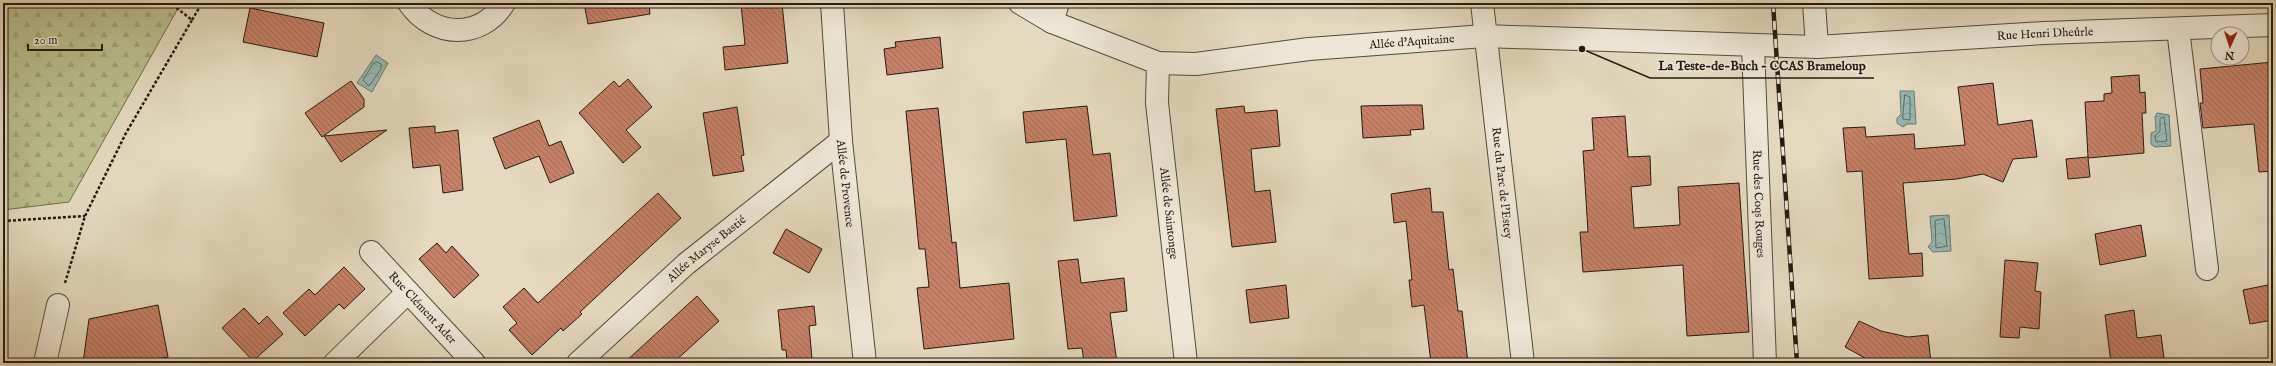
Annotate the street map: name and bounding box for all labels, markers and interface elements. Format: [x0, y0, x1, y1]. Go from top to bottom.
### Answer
street label: Rue Henri Dheûrle [1996, 24, 2094, 43]
scale bar [28, 26, 102, 52]
north arrow [2210, 26, 2250, 66]
street label: Allée d'Aquitaine [1368, 31, 1455, 52]
text: 20 m [34, 33, 57, 48]
text: N [2224, 48, 2236, 62]
callout: La Teste-de-Buch - CCAS Brameloup [1650, 53, 1874, 78]
text: La Teste-de-Buch - CCAS Brameloup [1657, 58, 1866, 75]
street label: Rue du Parc de l'Estey [1489, 126, 1516, 240]
street label: Allée de Provence [833, 138, 858, 229]
street label: Rue des Coqs Rouges [1749, 150, 1769, 258]
street label: Allée de Saintonge [1157, 165, 1182, 261]
street label: Allée Maryse Bastié [663, 212, 749, 286]
street label: Rue Clément Ader [386, 268, 460, 347]

